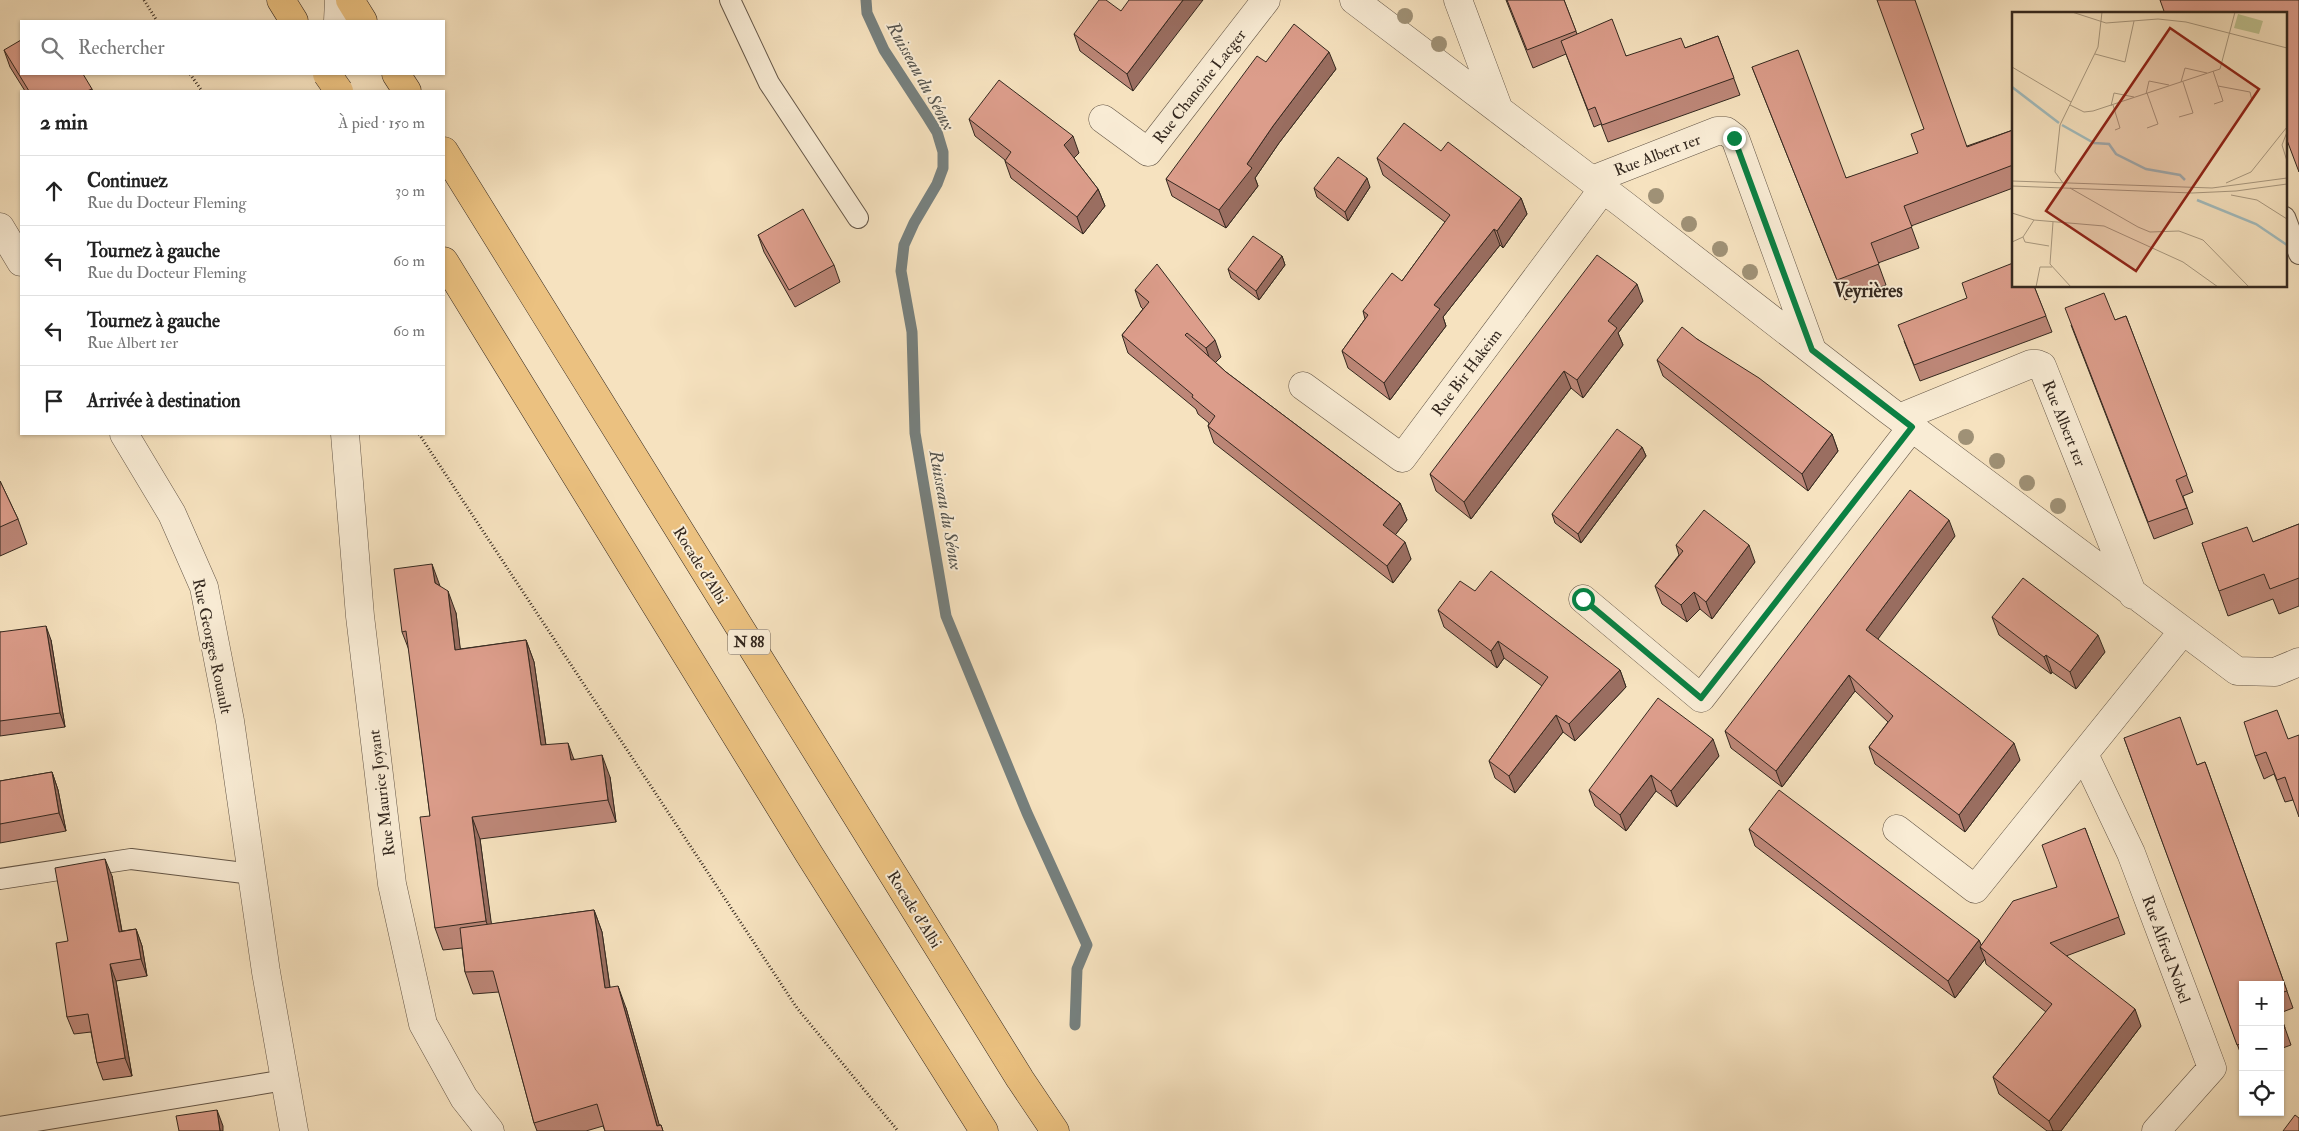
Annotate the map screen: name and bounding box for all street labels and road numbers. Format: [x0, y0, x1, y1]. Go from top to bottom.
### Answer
street label: Rue Chanoine Lacger [1149, 25, 1251, 148]
street label: Rue Albert 1er [1611, 129, 1704, 181]
street label: Rue Bir Hakeim [1427, 325, 1506, 420]
street label: Rue Albert 1er [2038, 377, 2090, 469]
street label: Rocade d'Albi [668, 523, 732, 608]
street label: Rue Georges Rouault [188, 577, 236, 716]
road number: N 88 [728, 630, 770, 654]
street label: Rue Maurice Joyant [364, 728, 401, 857]
street label: Rocade d'Albi [882, 867, 946, 952]
street label: Rue Alfred Nobel [2137, 893, 2195, 1006]

